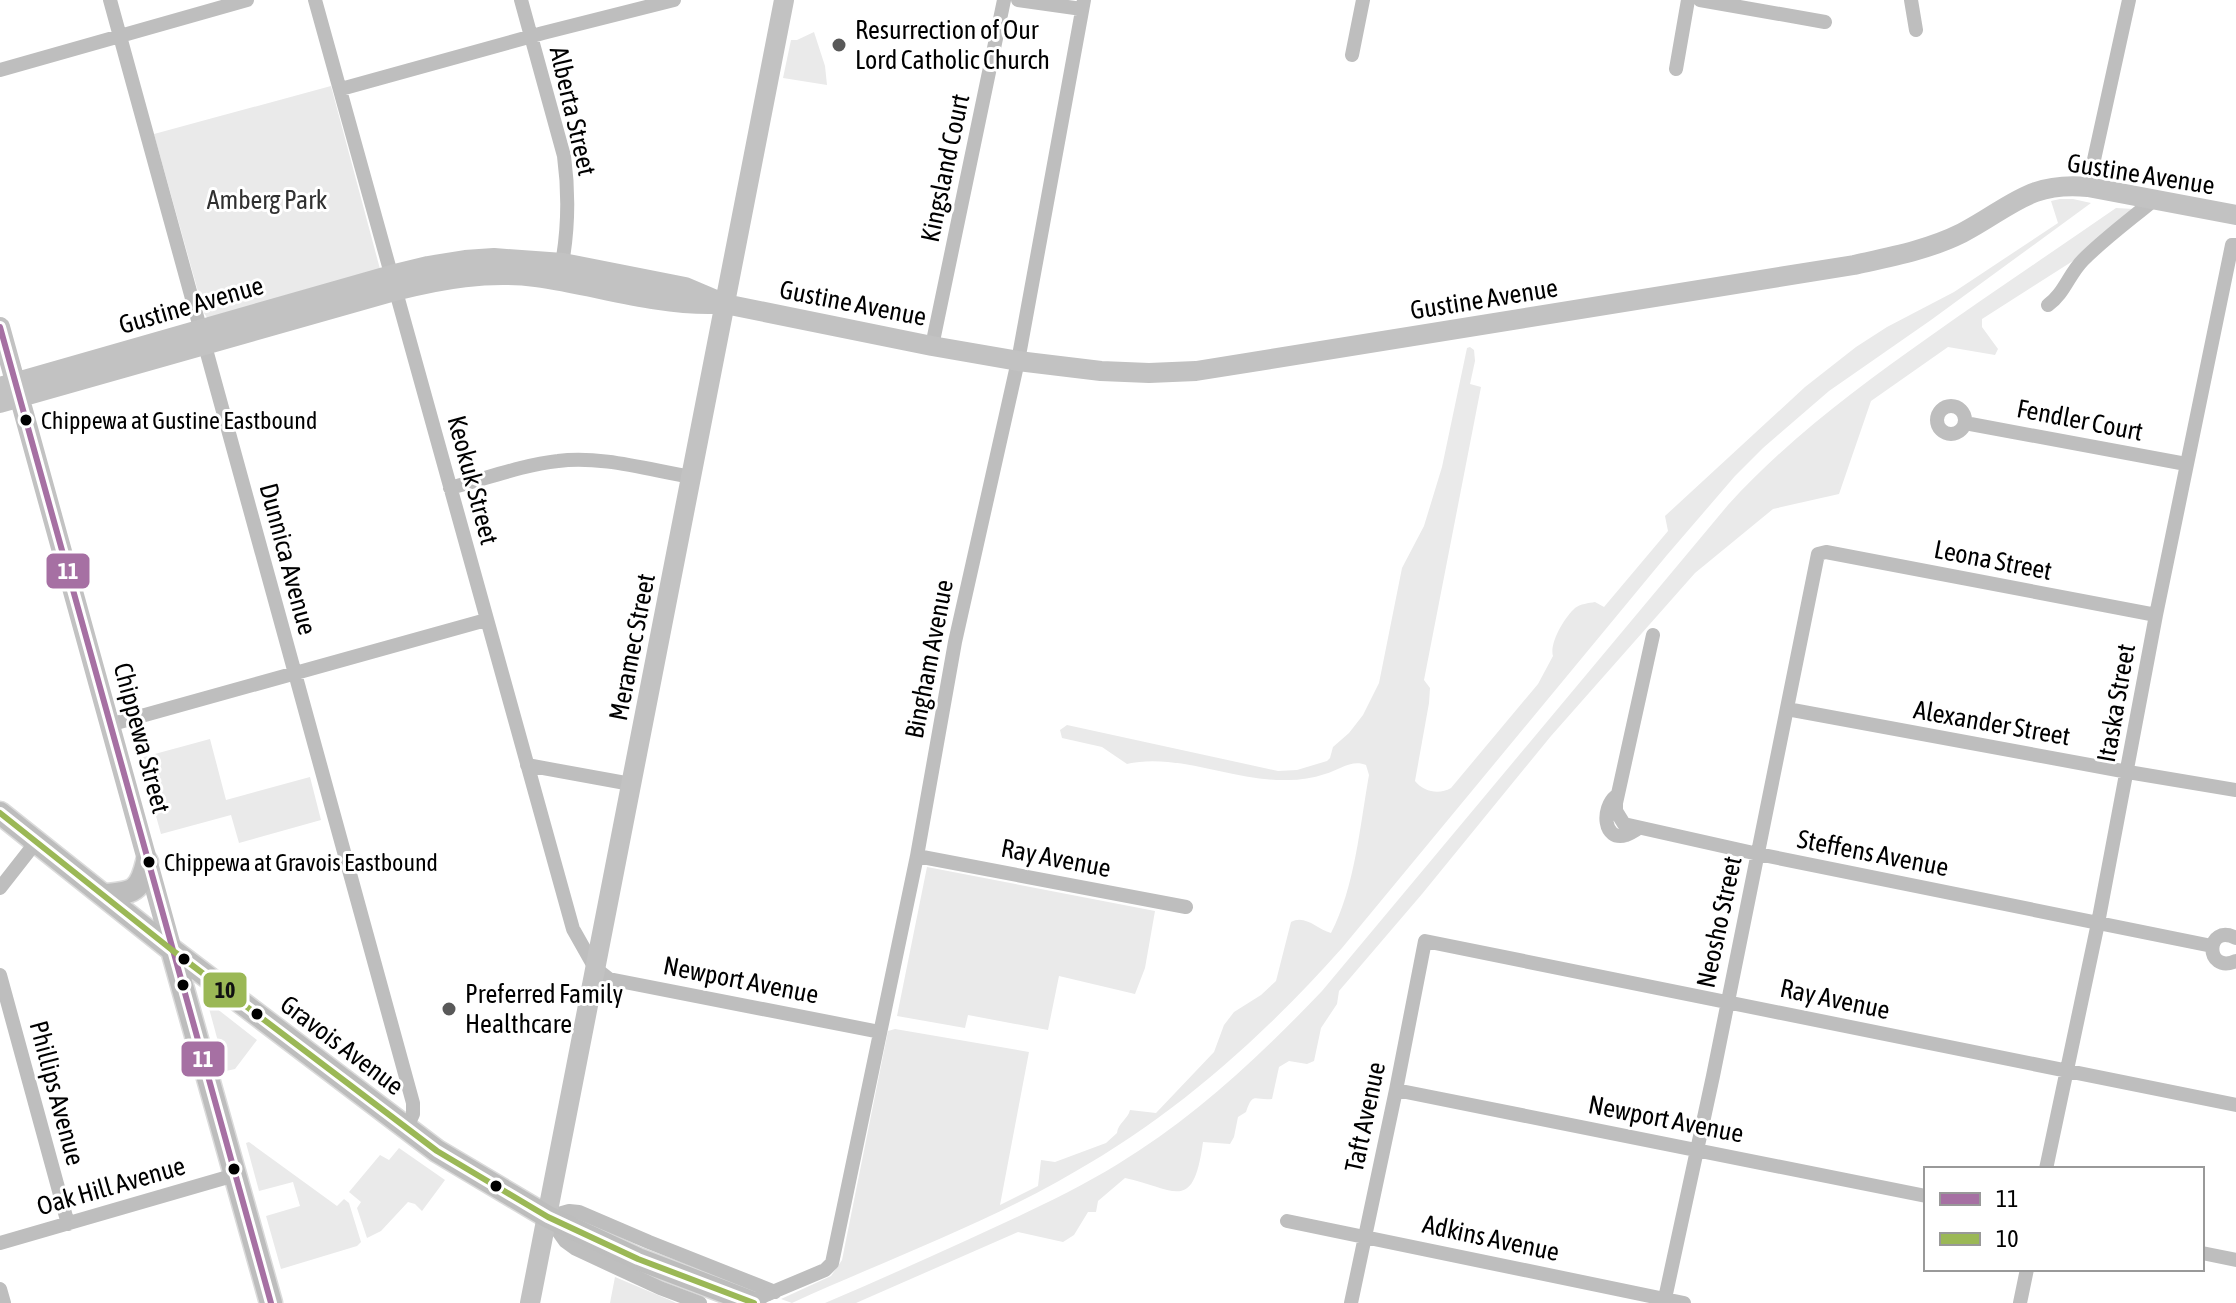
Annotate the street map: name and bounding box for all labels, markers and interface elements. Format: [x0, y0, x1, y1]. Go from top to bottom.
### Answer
place label: Resurrection of Our Lord Catholic Church [855, 15, 1050, 75]
marker: Resurrection of Our Lord Catholic Church [830, 36, 848, 54]
street label: Alberta Street [544, 44, 602, 178]
street label: Kingsland Court [915, 91, 975, 245]
street label: Gustine Avenue [2065, 148, 2217, 200]
park label: Amberg Park [207, 185, 327, 215]
street label: Gustine Avenue [115, 270, 267, 340]
street label: Gustine Avenue [1408, 273, 1560, 325]
street label: Gustine Avenue [777, 274, 929, 332]
street label: Fendler Court [2014, 393, 2146, 447]
place label: Chippewa at Gustine Eastbound [41, 407, 317, 434]
marker: Chippewa at Gustine Eastbound [18, 412, 34, 428]
street label: Keokuk Street [441, 412, 505, 548]
street label: Dunnica Avenue [253, 480, 323, 638]
street label: Leona Street [1932, 534, 2054, 586]
line badge: 11 [45, 552, 91, 590]
text: 11 [58, 558, 78, 584]
street label: Meramec Street [603, 571, 661, 723]
street label: Bingham Avenue [899, 577, 959, 741]
street label: Itaska Street [2091, 642, 2141, 764]
street label: Chippewa Street [108, 660, 176, 816]
street label: Alexander Street [1911, 694, 2073, 752]
street label: Steffens Avenue [1795, 824, 1951, 882]
street label: Ray Avenue [998, 833, 1114, 883]
place label: Chippewa at Gravois Eastbound [164, 849, 438, 876]
street label: Neosho Street [1690, 853, 1748, 991]
marker: Chippewa at Gravois Eastbound [141, 854, 157, 870]
street label: Newport Avenue [661, 950, 821, 1010]
unlabelled marker [176, 951, 192, 967]
line badge: 10 [202, 971, 248, 1009]
street label: Ray Avenue [1777, 973, 1893, 1025]
unlabelled marker [175, 977, 191, 993]
text: 10 [215, 977, 235, 1003]
place label: Preferred Family Healthcare [465, 979, 623, 1039]
street label: Gravois Avenue [275, 989, 409, 1101]
marker: Preferred Family Healthcare [440, 1000, 458, 1018]
unlabelled marker [249, 1006, 265, 1022]
street label: Phillips Avenue [23, 1018, 91, 1168]
line badge: 11 [180, 1040, 226, 1078]
text: 11 [193, 1046, 213, 1072]
street label: Taft Avenue [1339, 1059, 1391, 1175]
street label: Newport Avenue [1586, 1089, 1746, 1149]
street label: Oak Hill Avenue [33, 1151, 189, 1221]
unlabelled marker [226, 1161, 242, 1177]
legend [1924, 1167, 2204, 1271]
unlabelled marker [488, 1178, 504, 1194]
text: 11 [1996, 1185, 2019, 1212]
street label: Adkins Avenue [1420, 1209, 1562, 1267]
text: 10 [1996, 1225, 2019, 1252]

